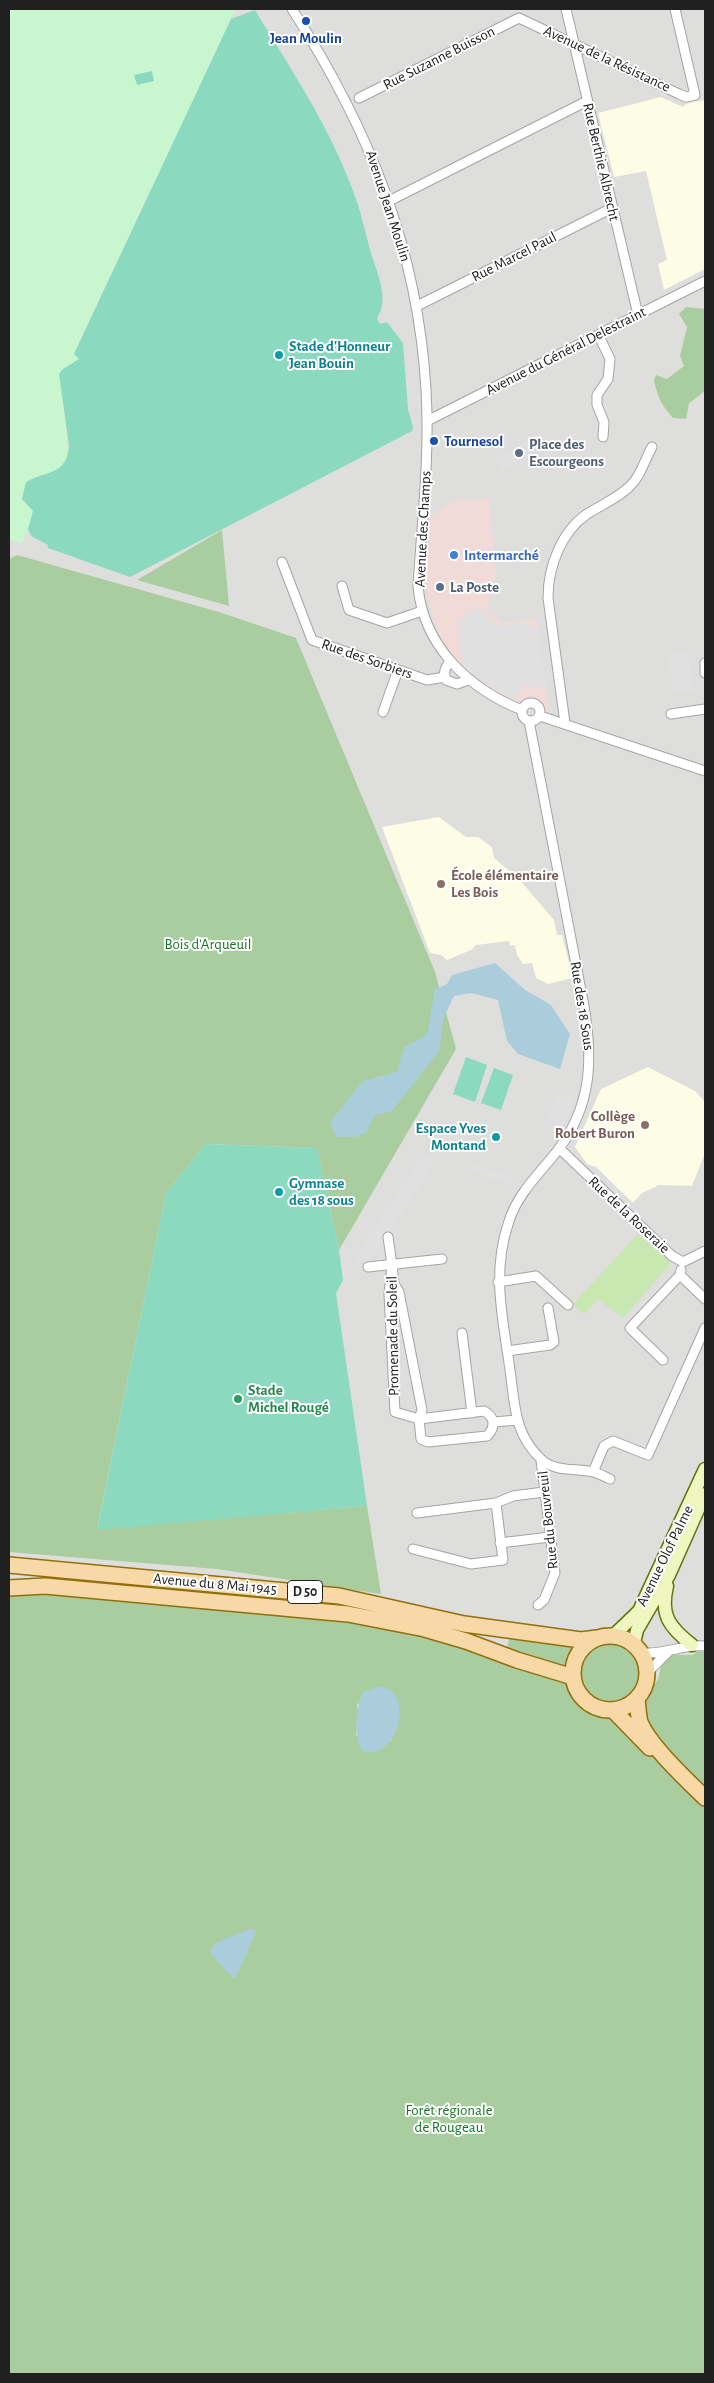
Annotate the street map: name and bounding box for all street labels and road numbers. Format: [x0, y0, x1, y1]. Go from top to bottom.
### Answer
street label: Rue Suzanne Buisson [380, 22, 498, 94]
street label: Avenue de la Résistance [541, 22, 673, 96]
street label: Rue Berthie Albrecht [579, 101, 623, 223]
street label: Avenue Jean Moulin [362, 148, 414, 264]
street label: Rue Marcel Paul [469, 228, 559, 286]
street label: Avenue du Général Delestraint [483, 303, 649, 399]
street label: Avenue des Champs [411, 470, 435, 588]
street label: Rue des Sorbiers [319, 635, 415, 683]
street label: Rue des 18 Sous [566, 960, 598, 1052]
street label: Rue de la Roseraie [584, 1173, 674, 1257]
street label: Promenade du Soleil [383, 1276, 403, 1396]
street label: Rue du Bouvreuil [534, 1470, 562, 1570]
street label: Avenue Olof Palme [633, 1502, 697, 1610]
street label: Avenue du 8 Mai 1945 [152, 1570, 278, 1598]
road number: D 50 [288, 1580, 322, 1604]

